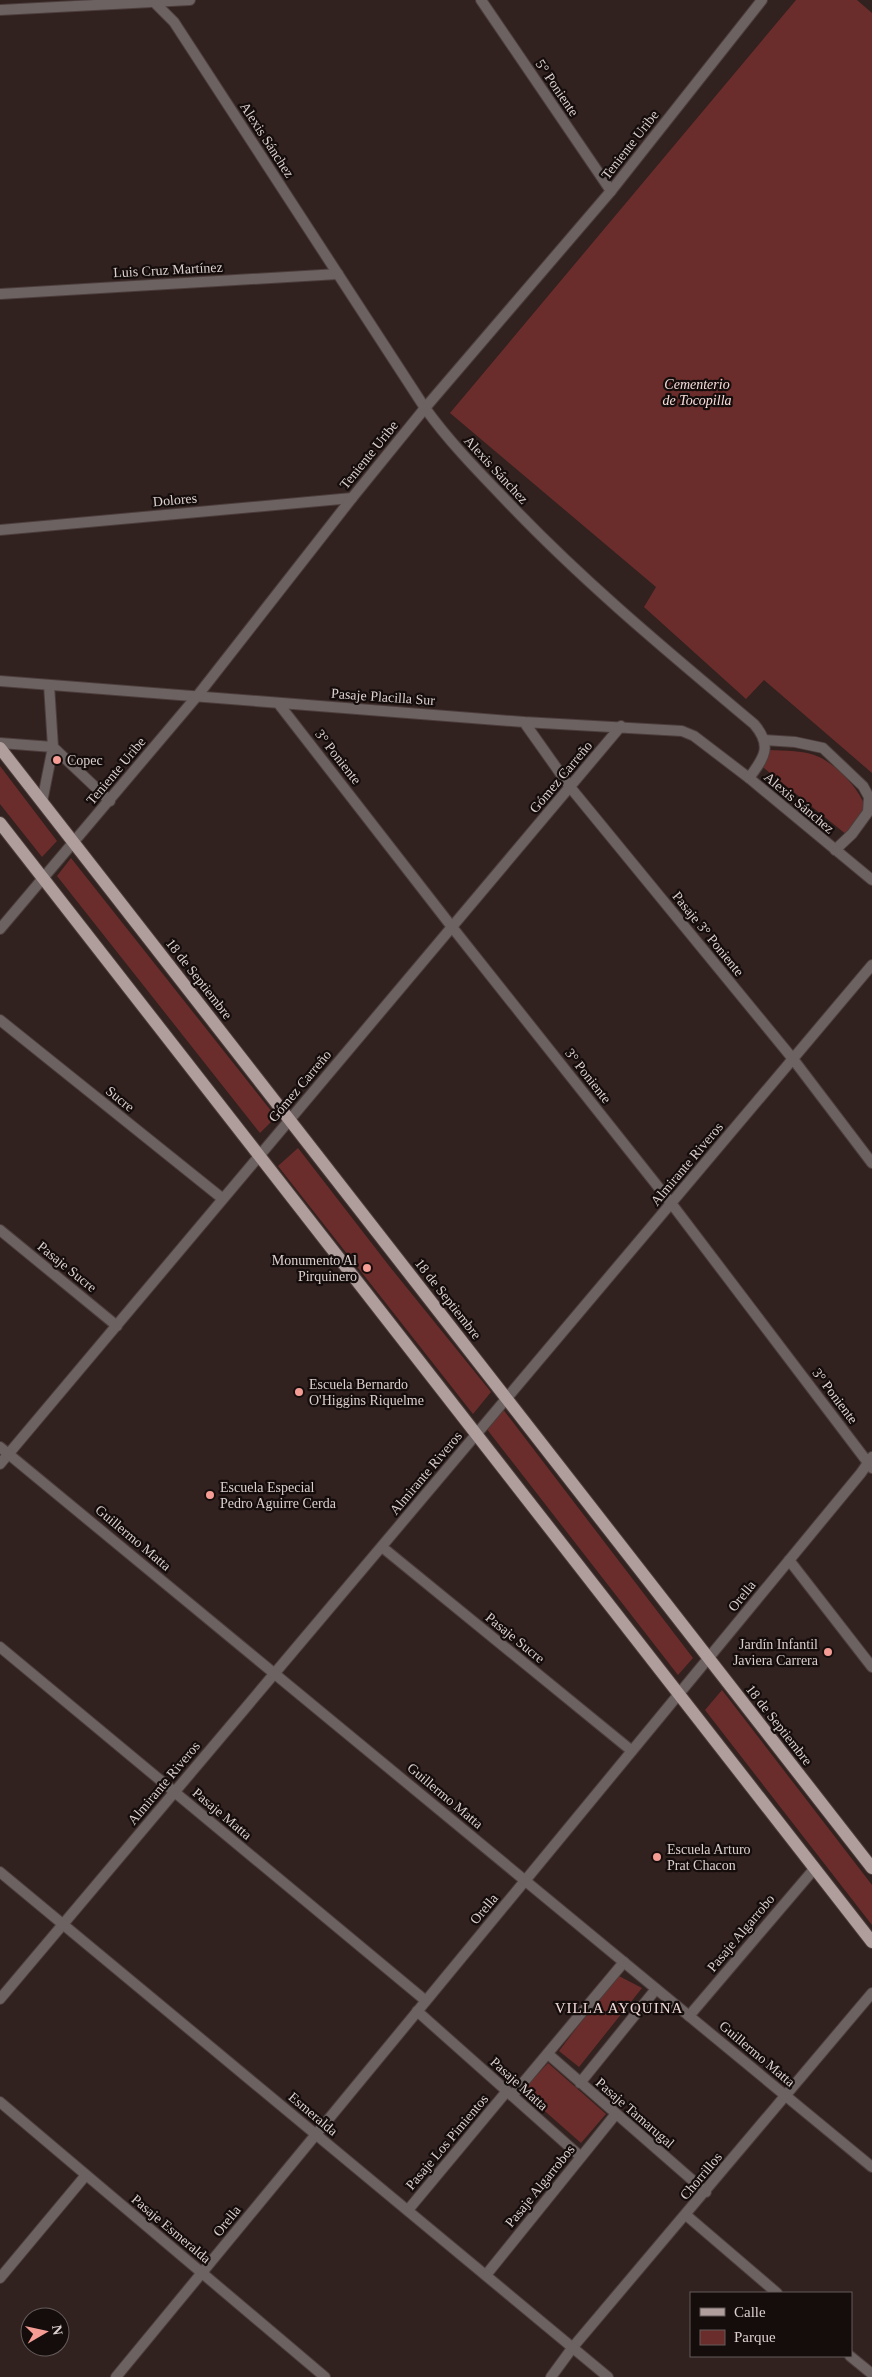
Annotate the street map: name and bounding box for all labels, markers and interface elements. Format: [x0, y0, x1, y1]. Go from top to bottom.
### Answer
street label: 5° Poniente [533, 57, 581, 119]
street label: Alexis Sánchez [237, 100, 297, 180]
street label: Teniente Uribe [598, 108, 662, 182]
street label: Luis Cruz Martínez [113, 260, 223, 280]
park label: Cementerio de Tocopilla [662, 377, 732, 408]
street label: Teniente Uribe [337, 418, 401, 492]
street label: Alexis Sánchez [461, 433, 531, 507]
street label: Dolores [152, 491, 198, 509]
street label: Pasaje Placilla Sur [331, 686, 436, 708]
street label: 3° Poniente [312, 727, 364, 787]
street label: Teniente Uribe [83, 734, 149, 808]
street label: Gómez Carreño [527, 738, 595, 816]
place label: Copec [67, 753, 103, 768]
marker: Copec [51, 754, 63, 766]
street label: Alexis Sánchez [761, 769, 837, 837]
street label: Pasaje 3° Poniente [669, 889, 747, 979]
street label: 18 de Septiembre [163, 936, 235, 1022]
street label: 3° Poniente [562, 1046, 614, 1106]
street label: Gómez Carreño [266, 1047, 334, 1125]
street label: Sucre [103, 1083, 137, 1115]
street label: Almirante Riveros [648, 1119, 726, 1209]
street label: Pasaje Sucre [35, 1239, 99, 1295]
place label: Monumento Al Pirquinero [272, 1253, 357, 1284]
street label: 18 de Septiembre [412, 1256, 484, 1342]
marker: Monumento Al Pirquinero [361, 1262, 373, 1274]
street label: 3° Poniente [809, 1365, 861, 1427]
place label: Escuela Bernardo O'Higgins Riquelme [309, 1377, 424, 1408]
marker: Escuela Bernardo O'Higgins Riquelme [293, 1386, 305, 1398]
street label: Almirante Riveros [387, 1428, 465, 1518]
place label: Escuela Especial Pedro Aguirre Cerda [220, 1480, 337, 1511]
marker: Escuela Especial Pedro Aguirre Cerda [204, 1489, 216, 1501]
street label: Guillermo Matta [92, 1502, 174, 1574]
street label: Orella [725, 1577, 759, 1614]
street label: Pasaje Sucre [483, 1610, 547, 1666]
place label: Jardín Infantil Javiera Carrera [733, 1637, 819, 1668]
marker: Jardín Infantil Javiera Carrera [822, 1646, 834, 1658]
street label: 18 de Septiembre [743, 1682, 815, 1768]
street label: Almirante Riveros [125, 1738, 203, 1828]
street label: Guillermo Matta [404, 1760, 486, 1832]
street label: Pasaje Matta [190, 1785, 255, 1843]
place label: Escuela Arturo Prat Chacon [667, 1842, 751, 1873]
marker: Escuela Arturo Prat Chacon [651, 1851, 663, 1863]
street label: Orella [467, 1890, 501, 1927]
street label: Pasaje Algarrobo [704, 1891, 778, 1975]
district label: VILLA AYQUINA [555, 2000, 683, 2016]
street label: Guillermo Matta [716, 2018, 798, 2090]
street label: Pasaje Matta [487, 2054, 551, 2114]
street label: Pasaje Tamarugal [593, 2075, 677, 2151]
street label: Esmeralda [286, 2089, 341, 2139]
street label: Pasaje Los Pimientos [403, 2091, 491, 2193]
street label: Pasaje Algarrobos [502, 2142, 578, 2230]
street label: Chorrillos [677, 2149, 725, 2203]
street label: Pasaje Esmeralda [129, 2192, 214, 2267]
street label: Orella [210, 2202, 244, 2239]
legend [690, 2292, 852, 2357]
text: Calle [734, 2304, 766, 2320]
north arrow [20, 2307, 70, 2357]
text: N [49, 2324, 66, 2336]
text: Parque [734, 2329, 776, 2345]

